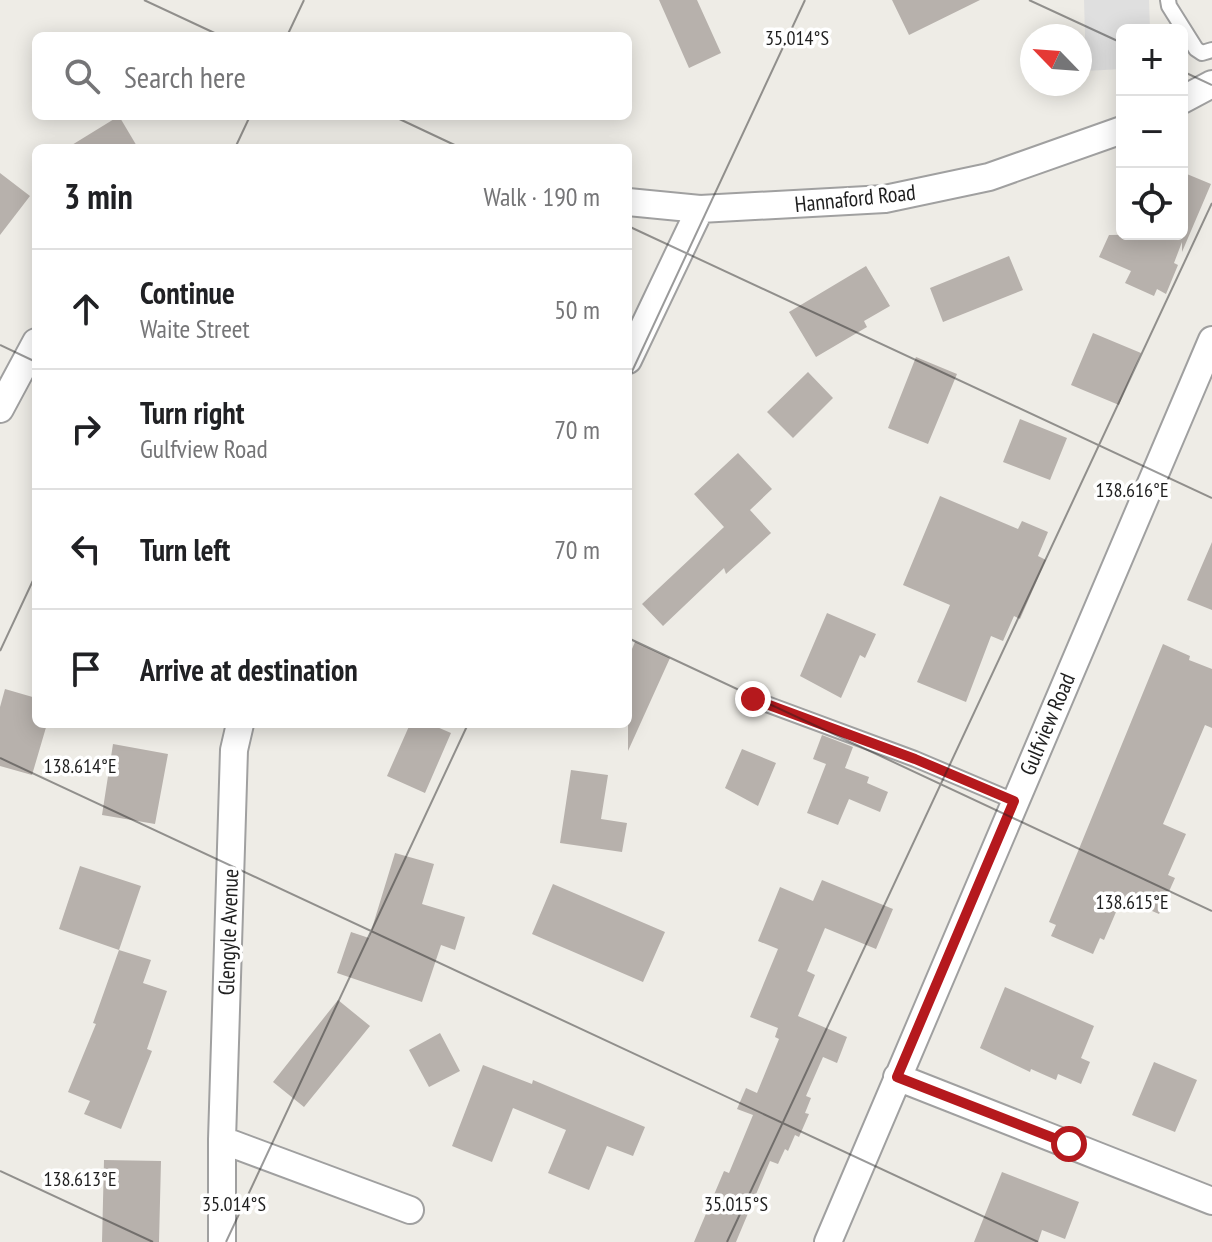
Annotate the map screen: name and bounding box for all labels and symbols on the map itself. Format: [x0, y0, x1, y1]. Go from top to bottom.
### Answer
north arrow [1020, 24, 1092, 96]
text: 35.014°S [765, 25, 829, 51]
street label: Hannaford Road [793, 178, 917, 218]
text: 138.616°E [1096, 477, 1168, 503]
street label: Gulfview Road [1013, 669, 1081, 779]
route end [735, 681, 771, 717]
text: 138.614°E [44, 753, 116, 779]
street label: Glengyle Avenue [212, 868, 244, 996]
text: 138.615°E [1096, 889, 1168, 915]
route start [1051, 1126, 1087, 1162]
text: 138.613°E [44, 1166, 116, 1192]
text: 35.014°S [202, 1191, 266, 1217]
text: 35.015°S [704, 1191, 768, 1217]

